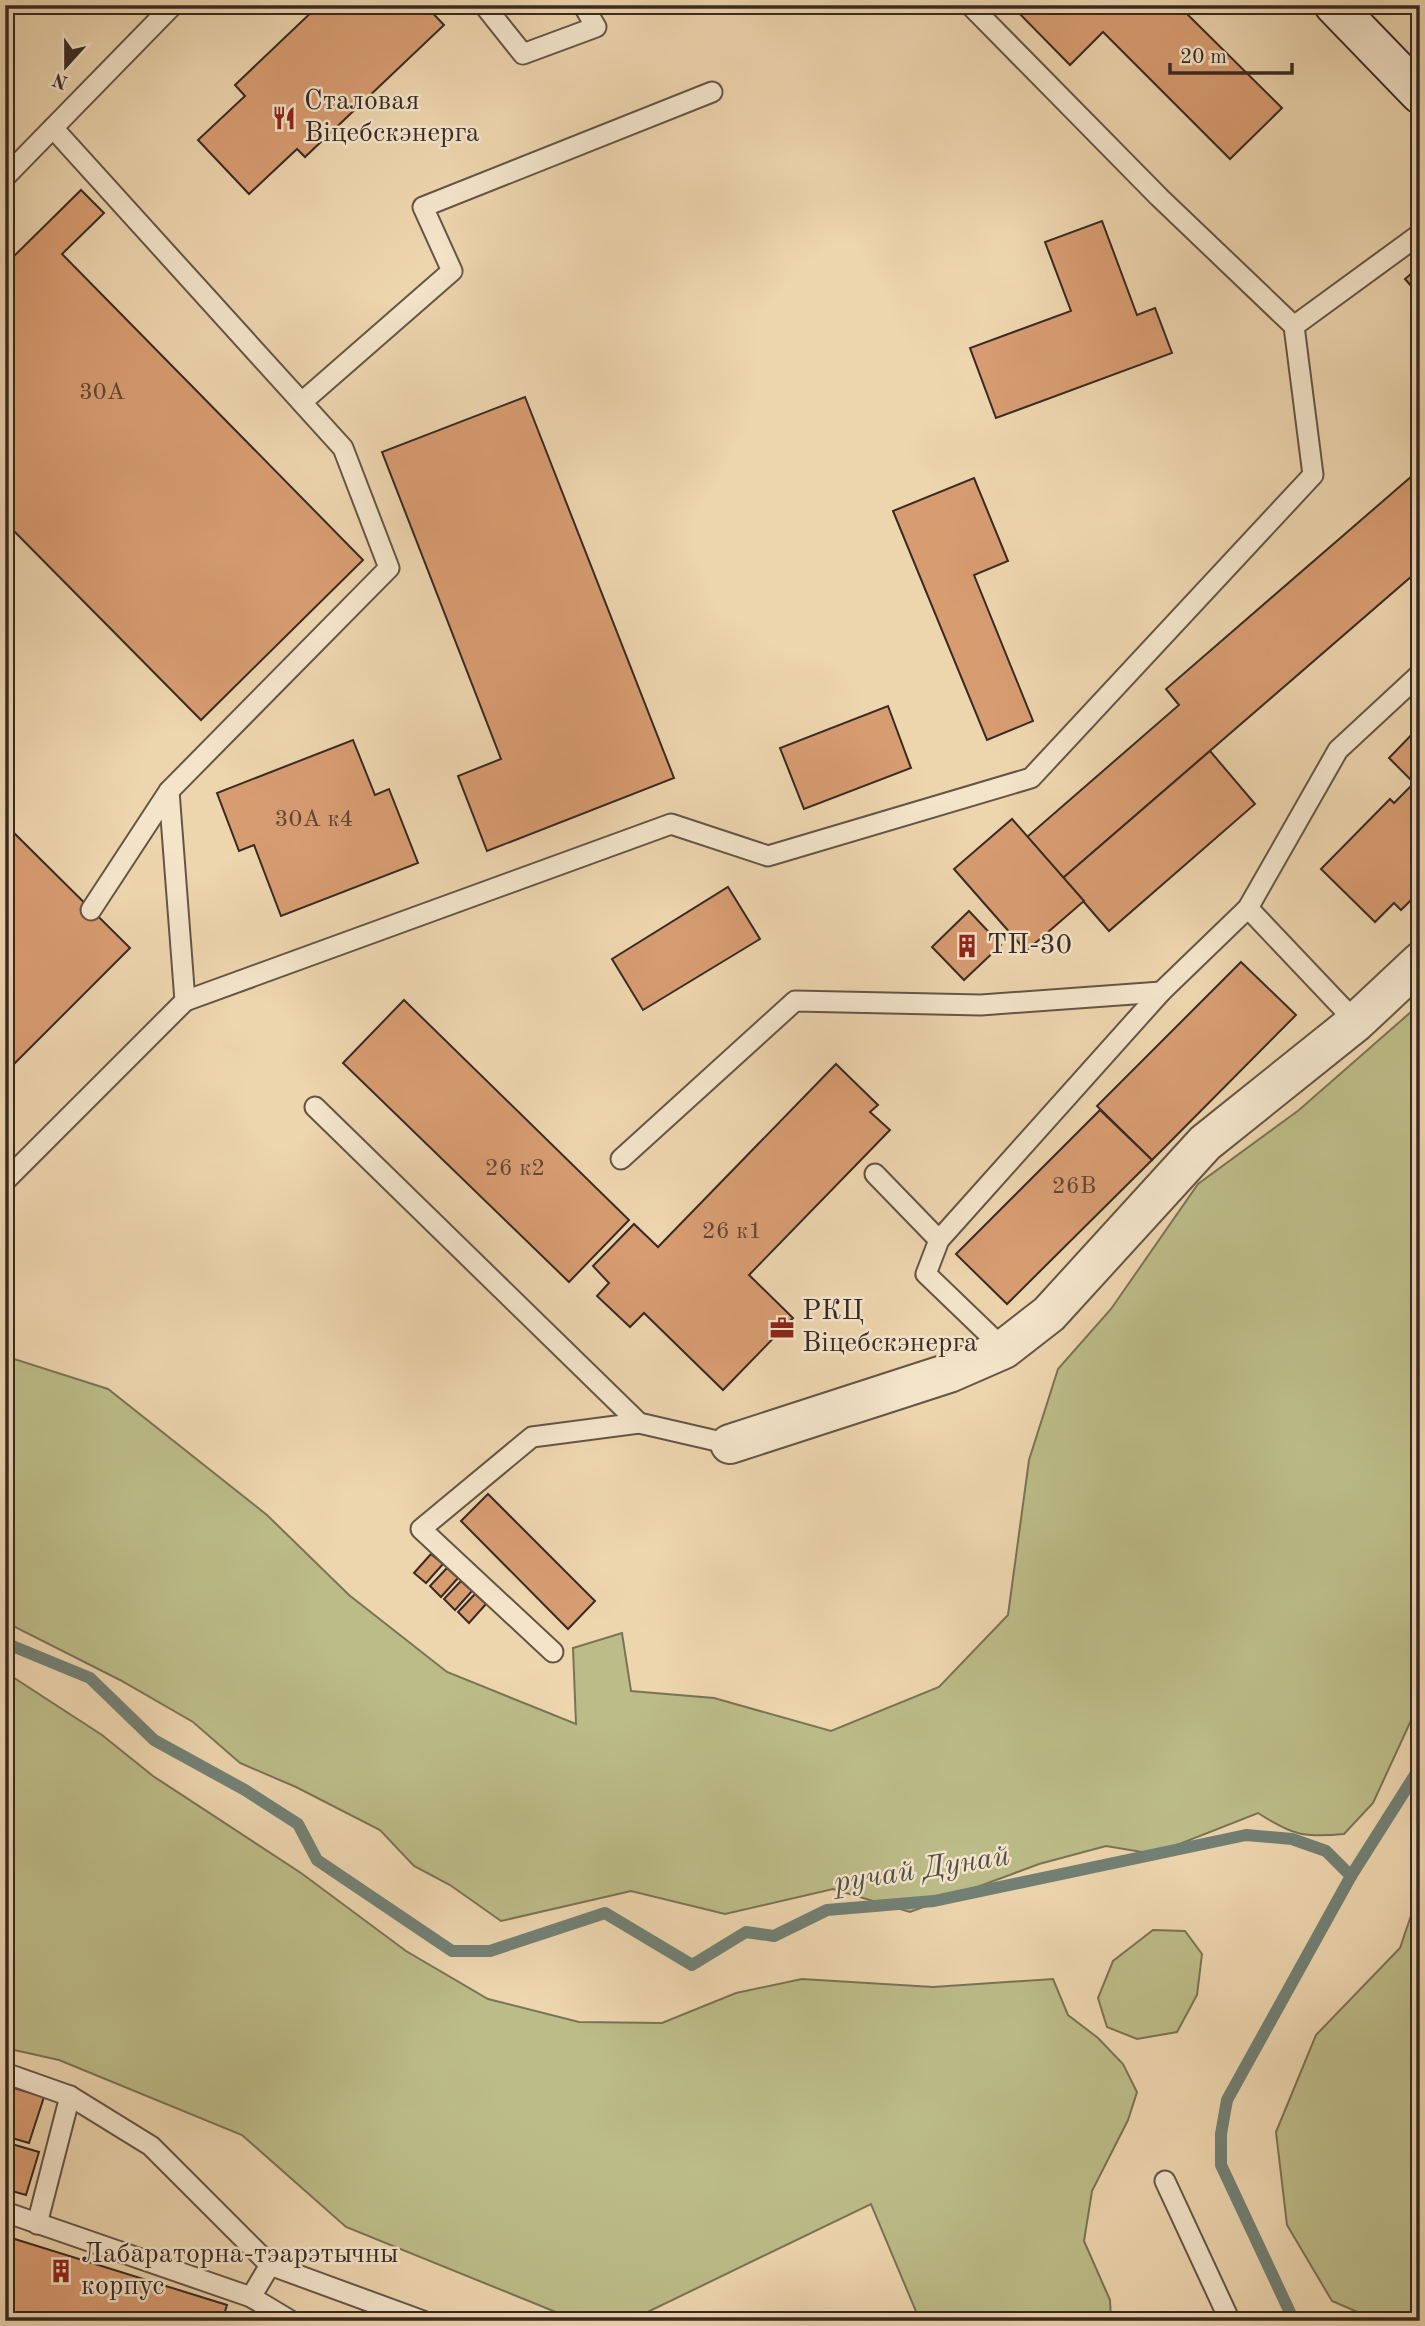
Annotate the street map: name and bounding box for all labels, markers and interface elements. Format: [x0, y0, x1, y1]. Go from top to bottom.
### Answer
north arrow [32, 32, 102, 102]
scale bar [1170, 32, 1292, 76]
text: 20 m [1180, 47, 1227, 68]
text: N [50, 68, 71, 91]
place label: Сталовая Віцебскэнерга [304, 88, 480, 148]
restaurant icon: Сталовая Віцебскэнерга [270, 104, 298, 132]
house number: 30А [79, 381, 125, 405]
house number: 30А к4 [275, 808, 353, 832]
building icon: ТП-30 [953, 932, 981, 960]
place label: ТП-30 [987, 932, 1072, 960]
house number: 26 к2 [485, 1157, 545, 1181]
house number: 26В [1052, 1175, 1096, 1199]
house number: 26 к1 [702, 1220, 762, 1244]
place label: РКЦ Віцебскэнерга [802, 1298, 978, 1358]
office icon: РКЦ Віцебскэнерга [768, 1314, 796, 1342]
water label: ручай Дунай [829, 1841, 1012, 1899]
place label: Лабараторна-тэарэтычны корпус [81, 2241, 399, 2301]
building icon: Лабараторна-тэарэтычны корпус [47, 2257, 75, 2285]

